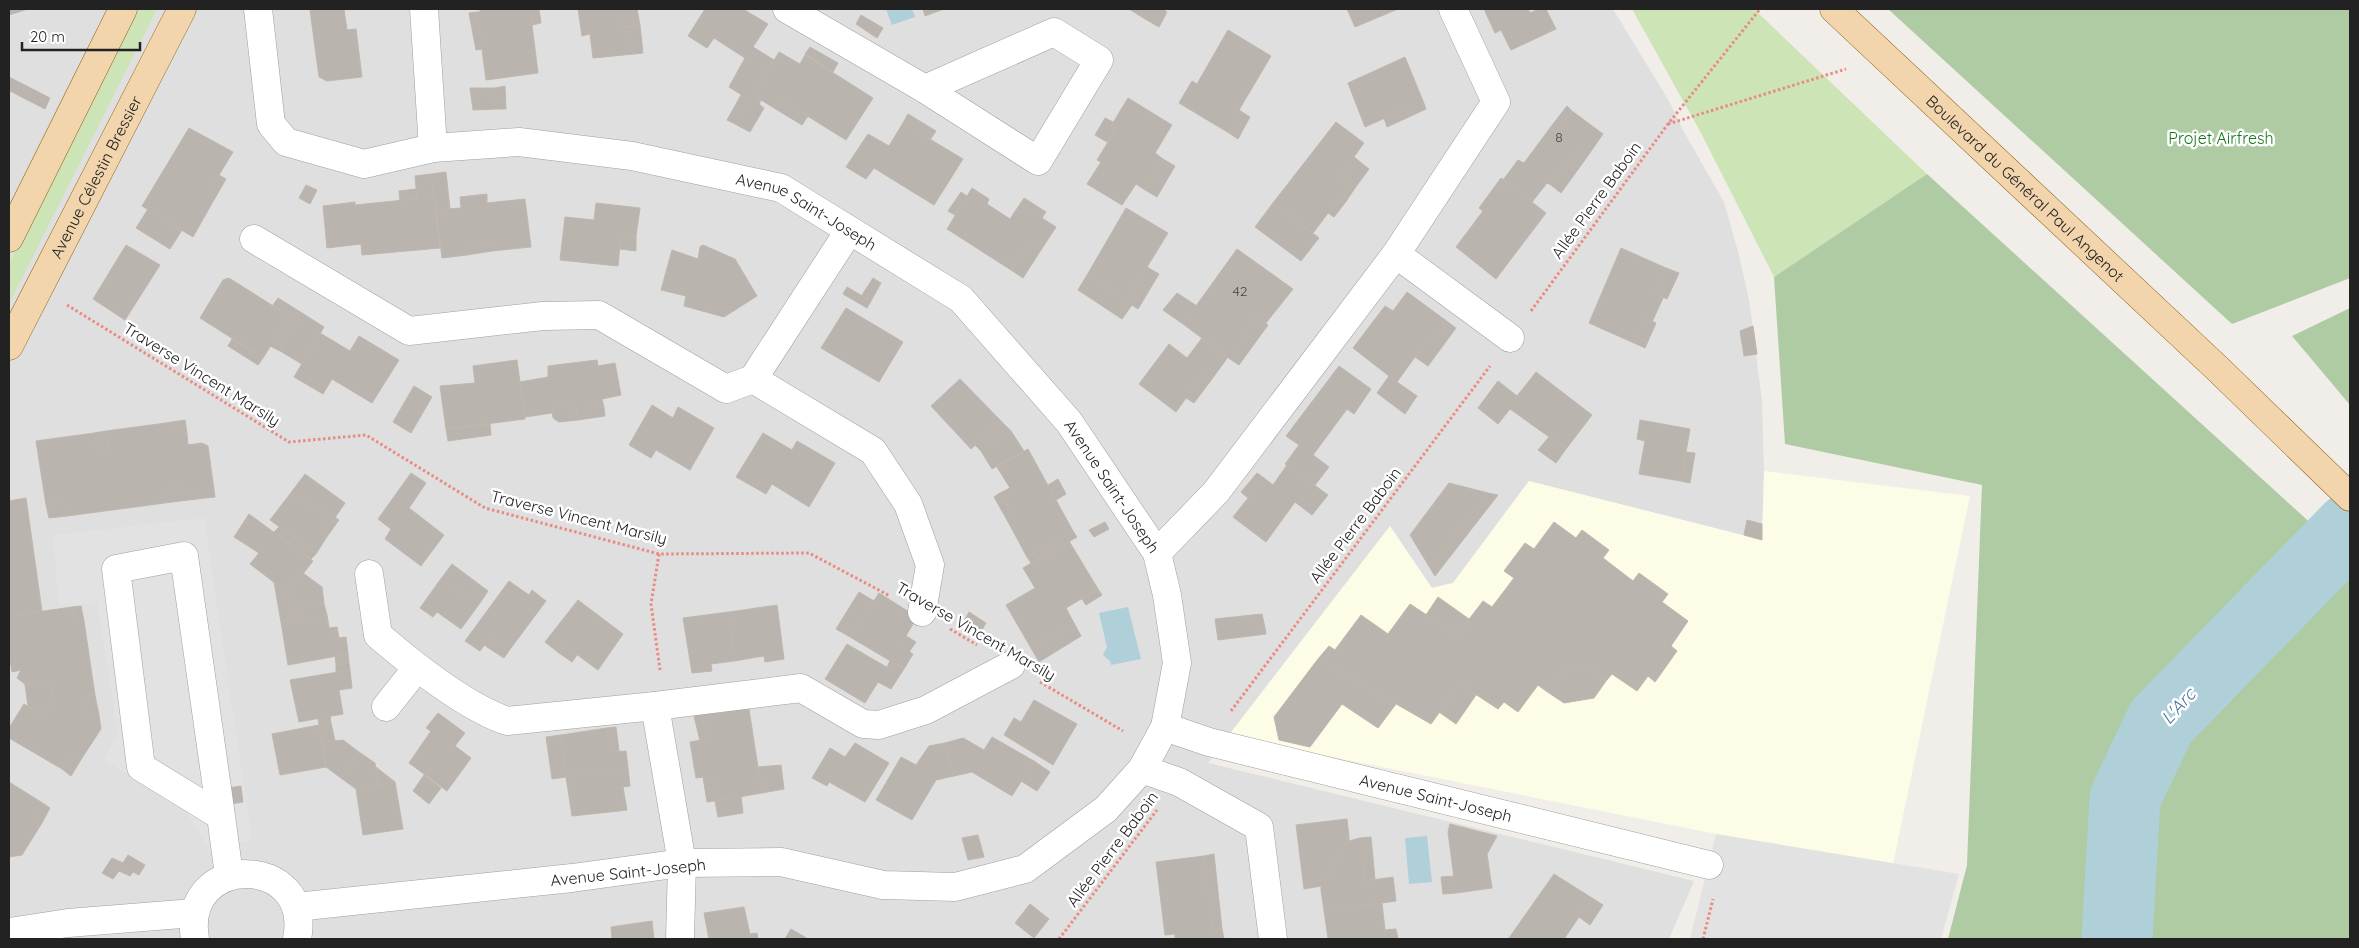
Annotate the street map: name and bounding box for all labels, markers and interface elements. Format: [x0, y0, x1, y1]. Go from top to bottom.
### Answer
scale bar [22, 20, 140, 52]
text: 20 m [30, 27, 65, 46]
street label: Boulevard du Général Paul Angenot [1922, 91, 2128, 286]
street label: Avenue Célestin Bressier [46, 92, 146, 262]
house number: 8 [1555, 128, 1563, 146]
park label: Projet Airfresh [2168, 128, 2274, 148]
street label: Allée Pierre Baboin [1547, 138, 1645, 262]
street label: Avenue Saint-Joseph [734, 169, 880, 255]
house number: 42 [1232, 282, 1248, 300]
street label: Traverse Vincent Marsily [120, 318, 284, 430]
street label: Avenue Saint-Joseph [1060, 416, 1164, 557]
street label: Allée Pierre Baboin [1305, 463, 1405, 587]
street label: Traverse Vincent Marsily [489, 485, 669, 549]
street label: Traverse Vincent Marsily [893, 577, 1059, 685]
water label: L'Arc [2156, 682, 2201, 729]
street label: Avenue Saint-Joseph [1357, 769, 1514, 826]
street label: Allée Pierre Baboin [1062, 787, 1162, 911]
street label: Avenue Saint-Joseph [549, 854, 707, 890]

